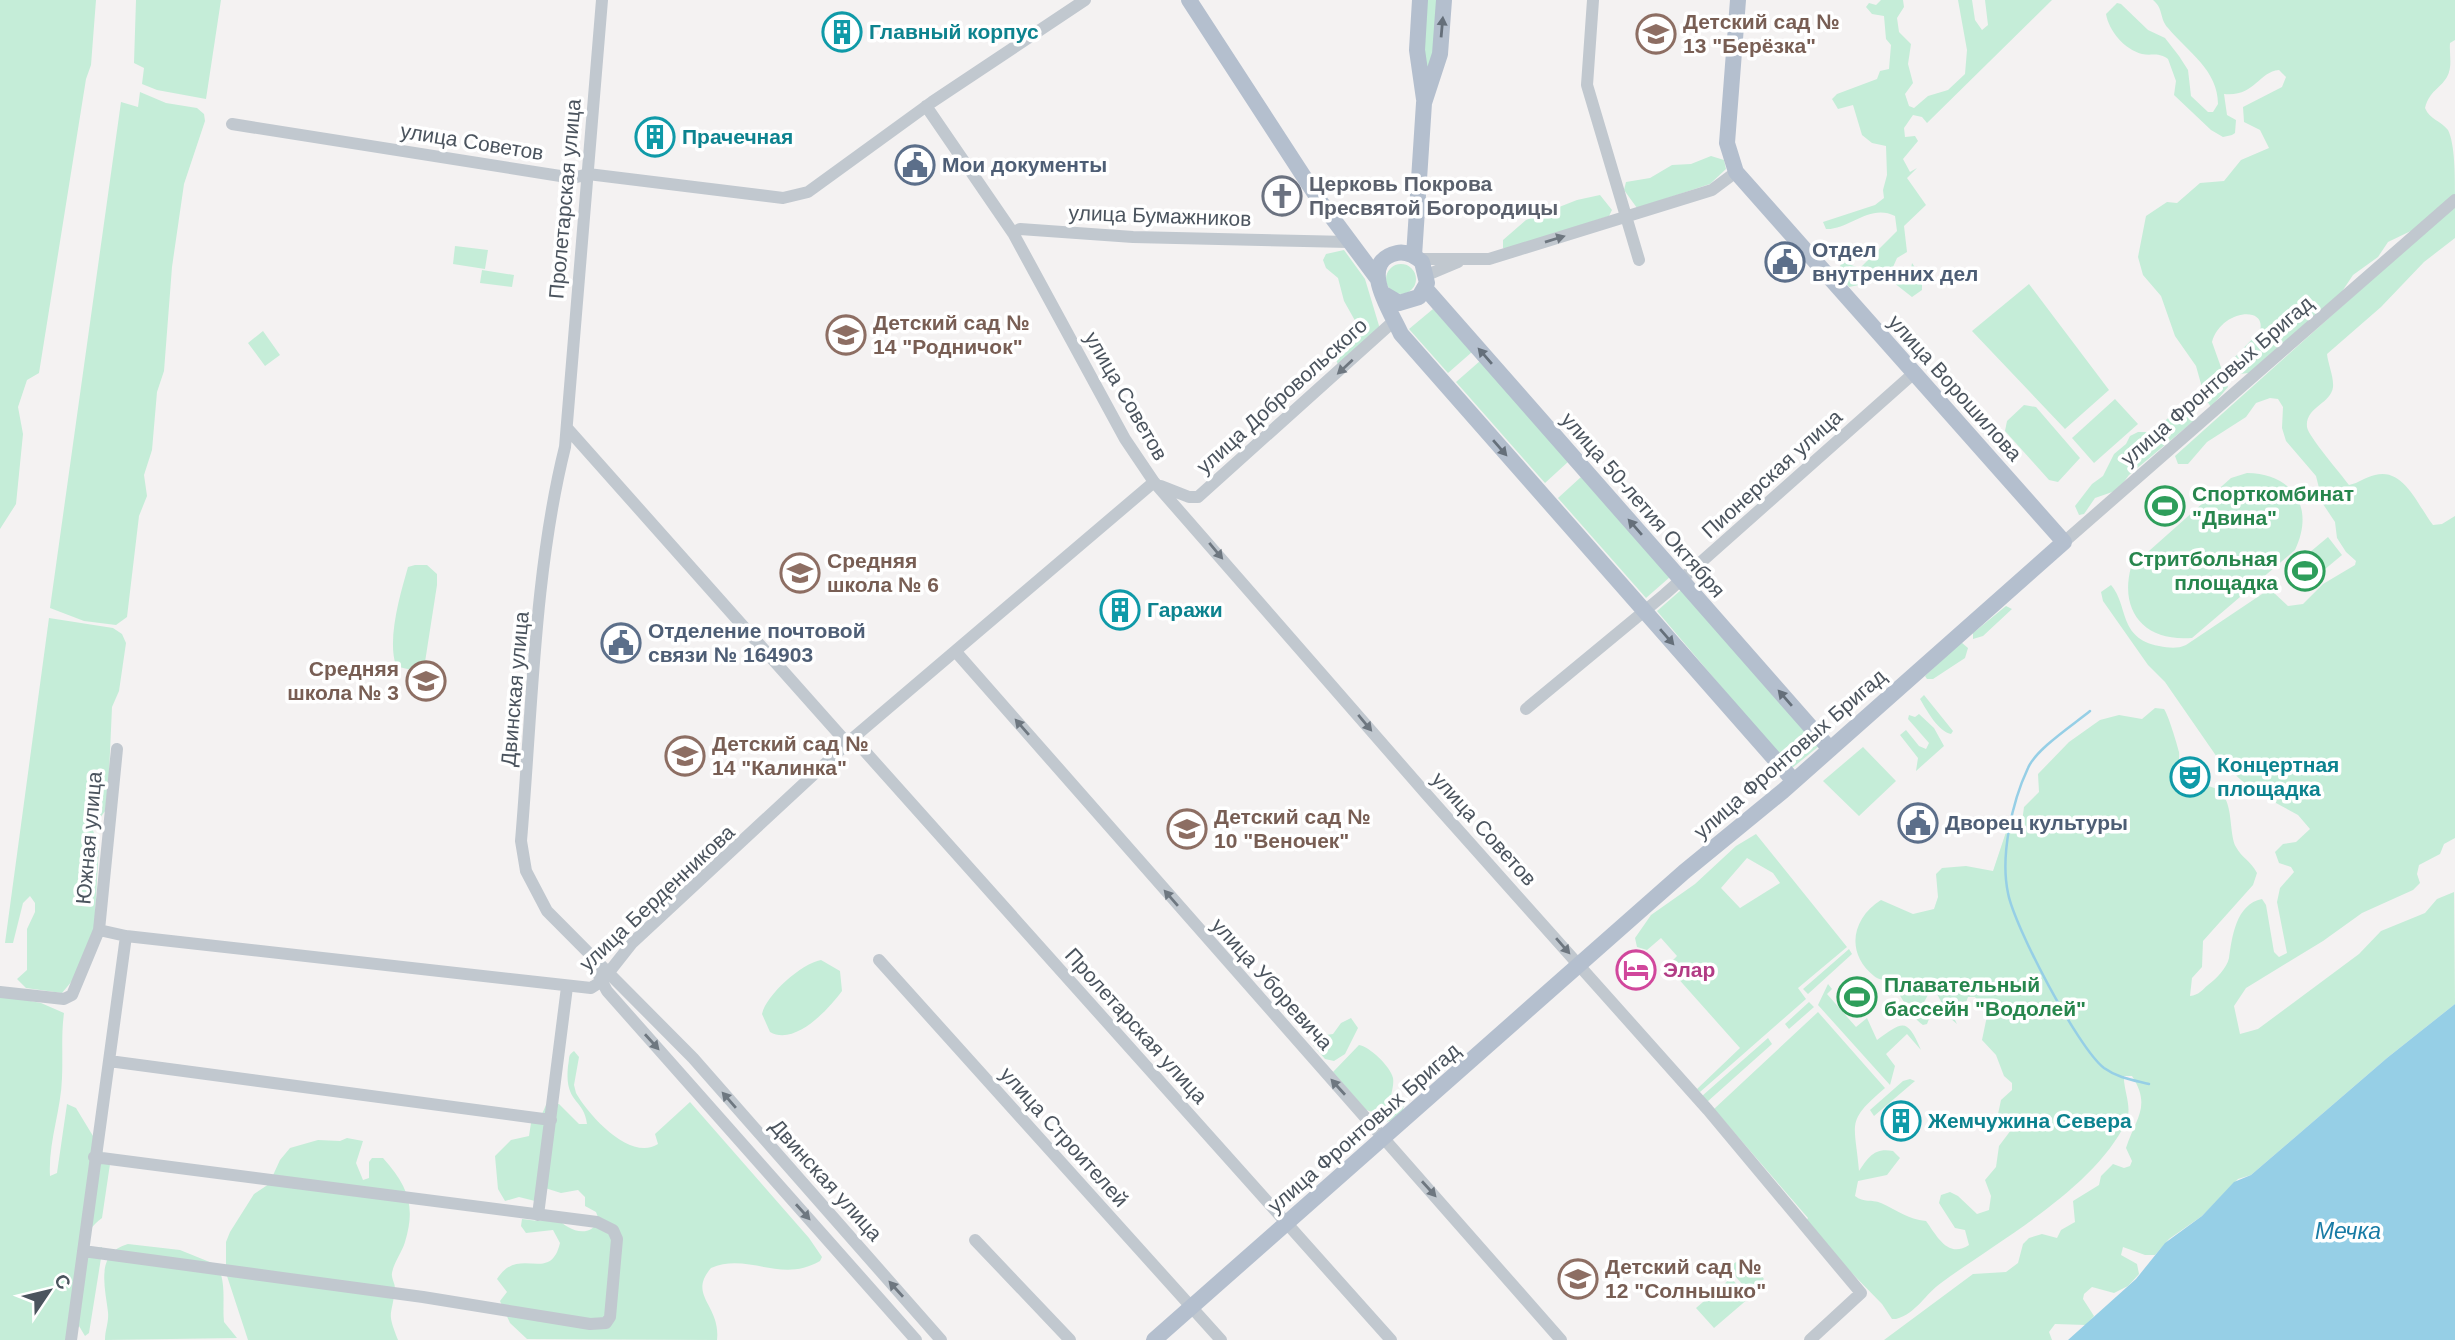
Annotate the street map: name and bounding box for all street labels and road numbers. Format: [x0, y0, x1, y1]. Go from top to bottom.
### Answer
street label: Пролетарская улица [544, 98, 585, 300]
street label: улица Советов [399, 119, 545, 164]
street label: улица Бумажников [1068, 201, 1252, 230]
street label: улица Фронтовых Бригад [2116, 291, 2317, 470]
street label: улица Ворошилова [1884, 310, 2027, 465]
street label: улица Добровольского [1192, 313, 1371, 478]
street label: улица Советов [1080, 327, 1173, 464]
street label: Пионерская улица [1697, 405, 1847, 542]
street label: улица 50-летия Октября [1557, 408, 1730, 602]
street label: Двинская улица [496, 610, 533, 767]
street label: улица Фронтовых Бригад [1689, 664, 1890, 843]
street label: улица Советов [1427, 767, 1541, 890]
street label: Южная улица [71, 770, 106, 905]
street label: улица Берденникова [575, 820, 739, 975]
street label: улица Уборевича [1207, 913, 1338, 1054]
street label: Пролетарская улица [1061, 943, 1212, 1108]
street label: улица Фронтовых Бригад [1263, 1038, 1464, 1217]
street label: улица Строителей [996, 1062, 1133, 1211]
street label: Двинская улица [766, 1114, 887, 1245]

